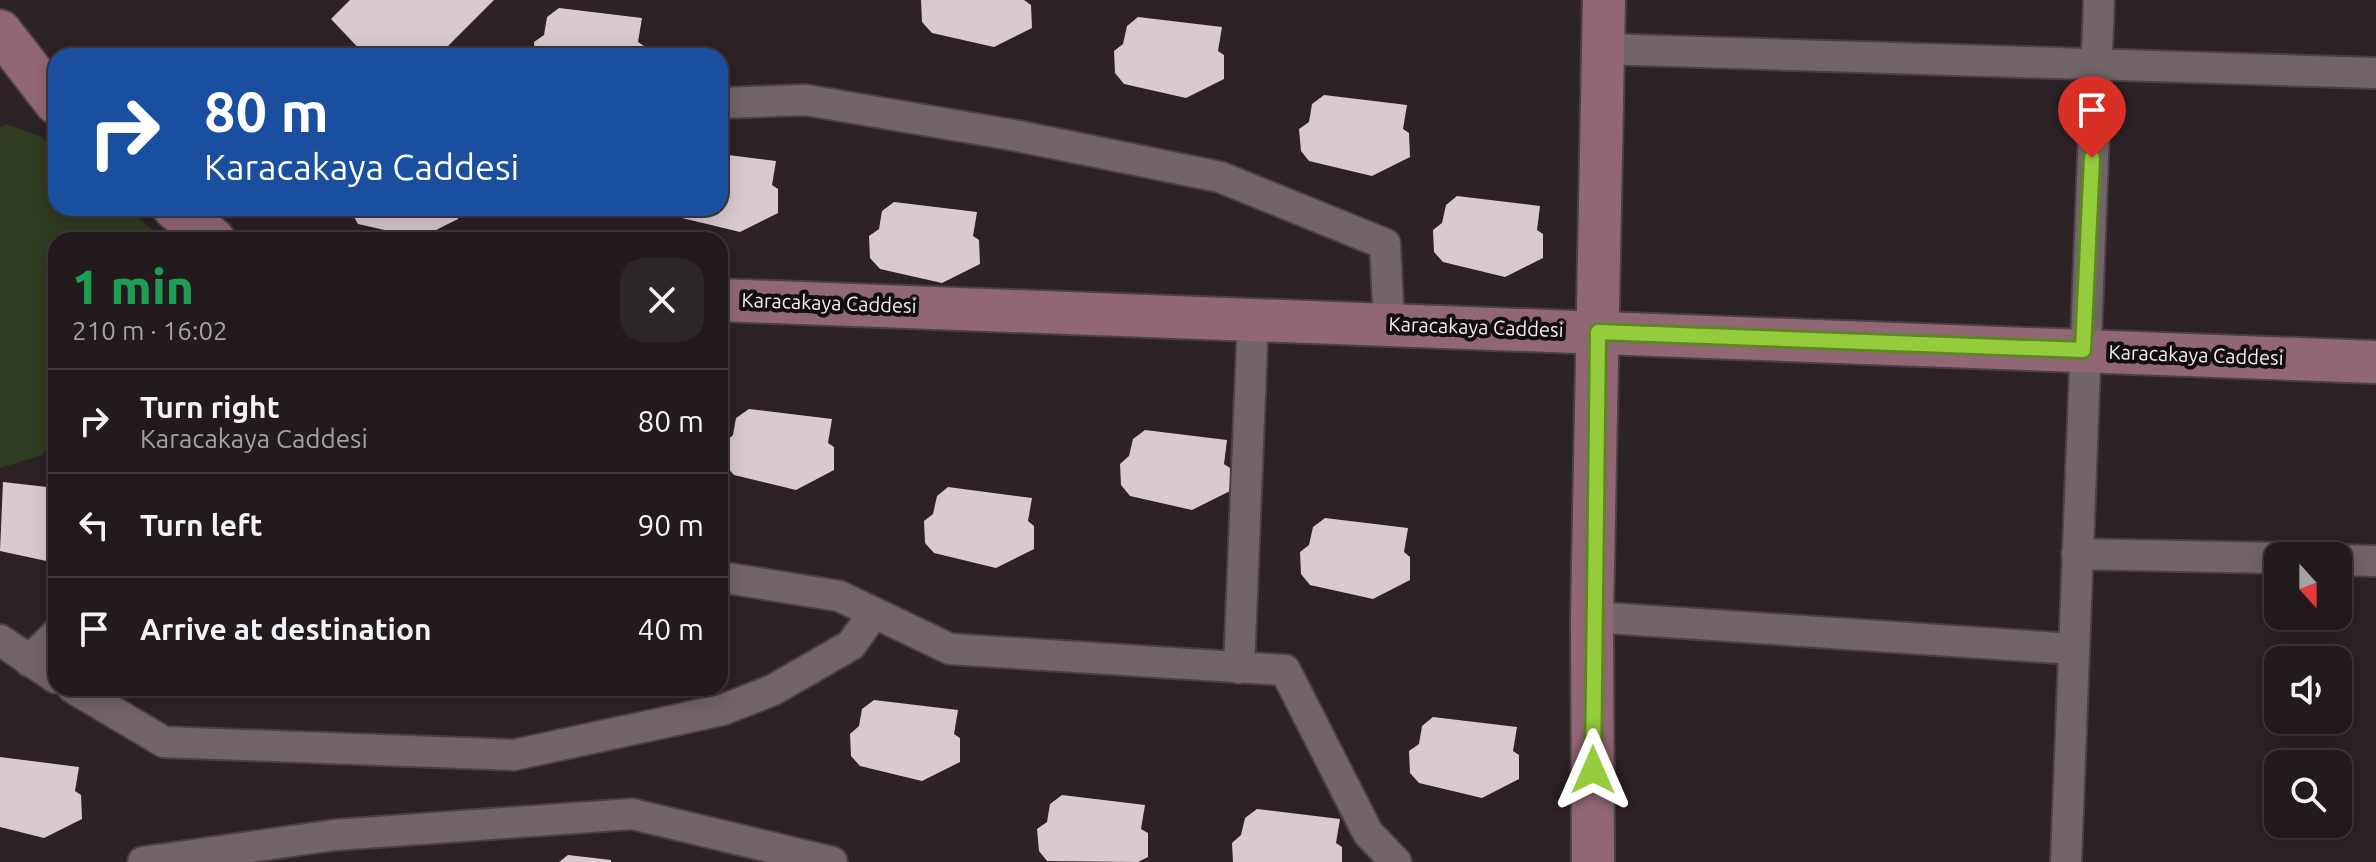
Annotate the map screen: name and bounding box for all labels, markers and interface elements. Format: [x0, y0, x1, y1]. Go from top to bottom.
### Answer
pin [2058, 76, 2126, 158]
icon: right [72, 80, 176, 184]
text: 80 m [204, 80, 329, 143]
icon: arrive [2070, 88, 2114, 132]
text: Karacakaya Caddesi [204, 146, 519, 187]
button: close [620, 258, 704, 342]
text: 1 min [72, 259, 194, 313]
street label: Karacakaya Caddesi [741, 288, 917, 317]
street label: Karacakaya Caddesi [1388, 312, 1564, 341]
text: 210 m · 16:02 [72, 316, 228, 345]
street label: Karacakaya Caddesi [2108, 340, 2284, 369]
text: Turn right [140, 390, 280, 424]
icon: right [72, 399, 116, 443]
text: 80 m [637, 404, 704, 438]
text: Karacakaya Caddesi [140, 424, 368, 453]
icon: left [72, 503, 116, 547]
text: Turn left [140, 508, 262, 542]
text: 90 m [637, 508, 704, 542]
north arrow [2264, 542, 2352, 630]
map controls [2264, 542, 2352, 838]
icon: arrive [72, 607, 116, 651]
text: Arrive at destination [140, 612, 432, 646]
text: 40 m [637, 612, 704, 646]
button: sound [2264, 646, 2352, 734]
position arrow [1551, 728, 1635, 812]
button: search [2264, 750, 2352, 838]

